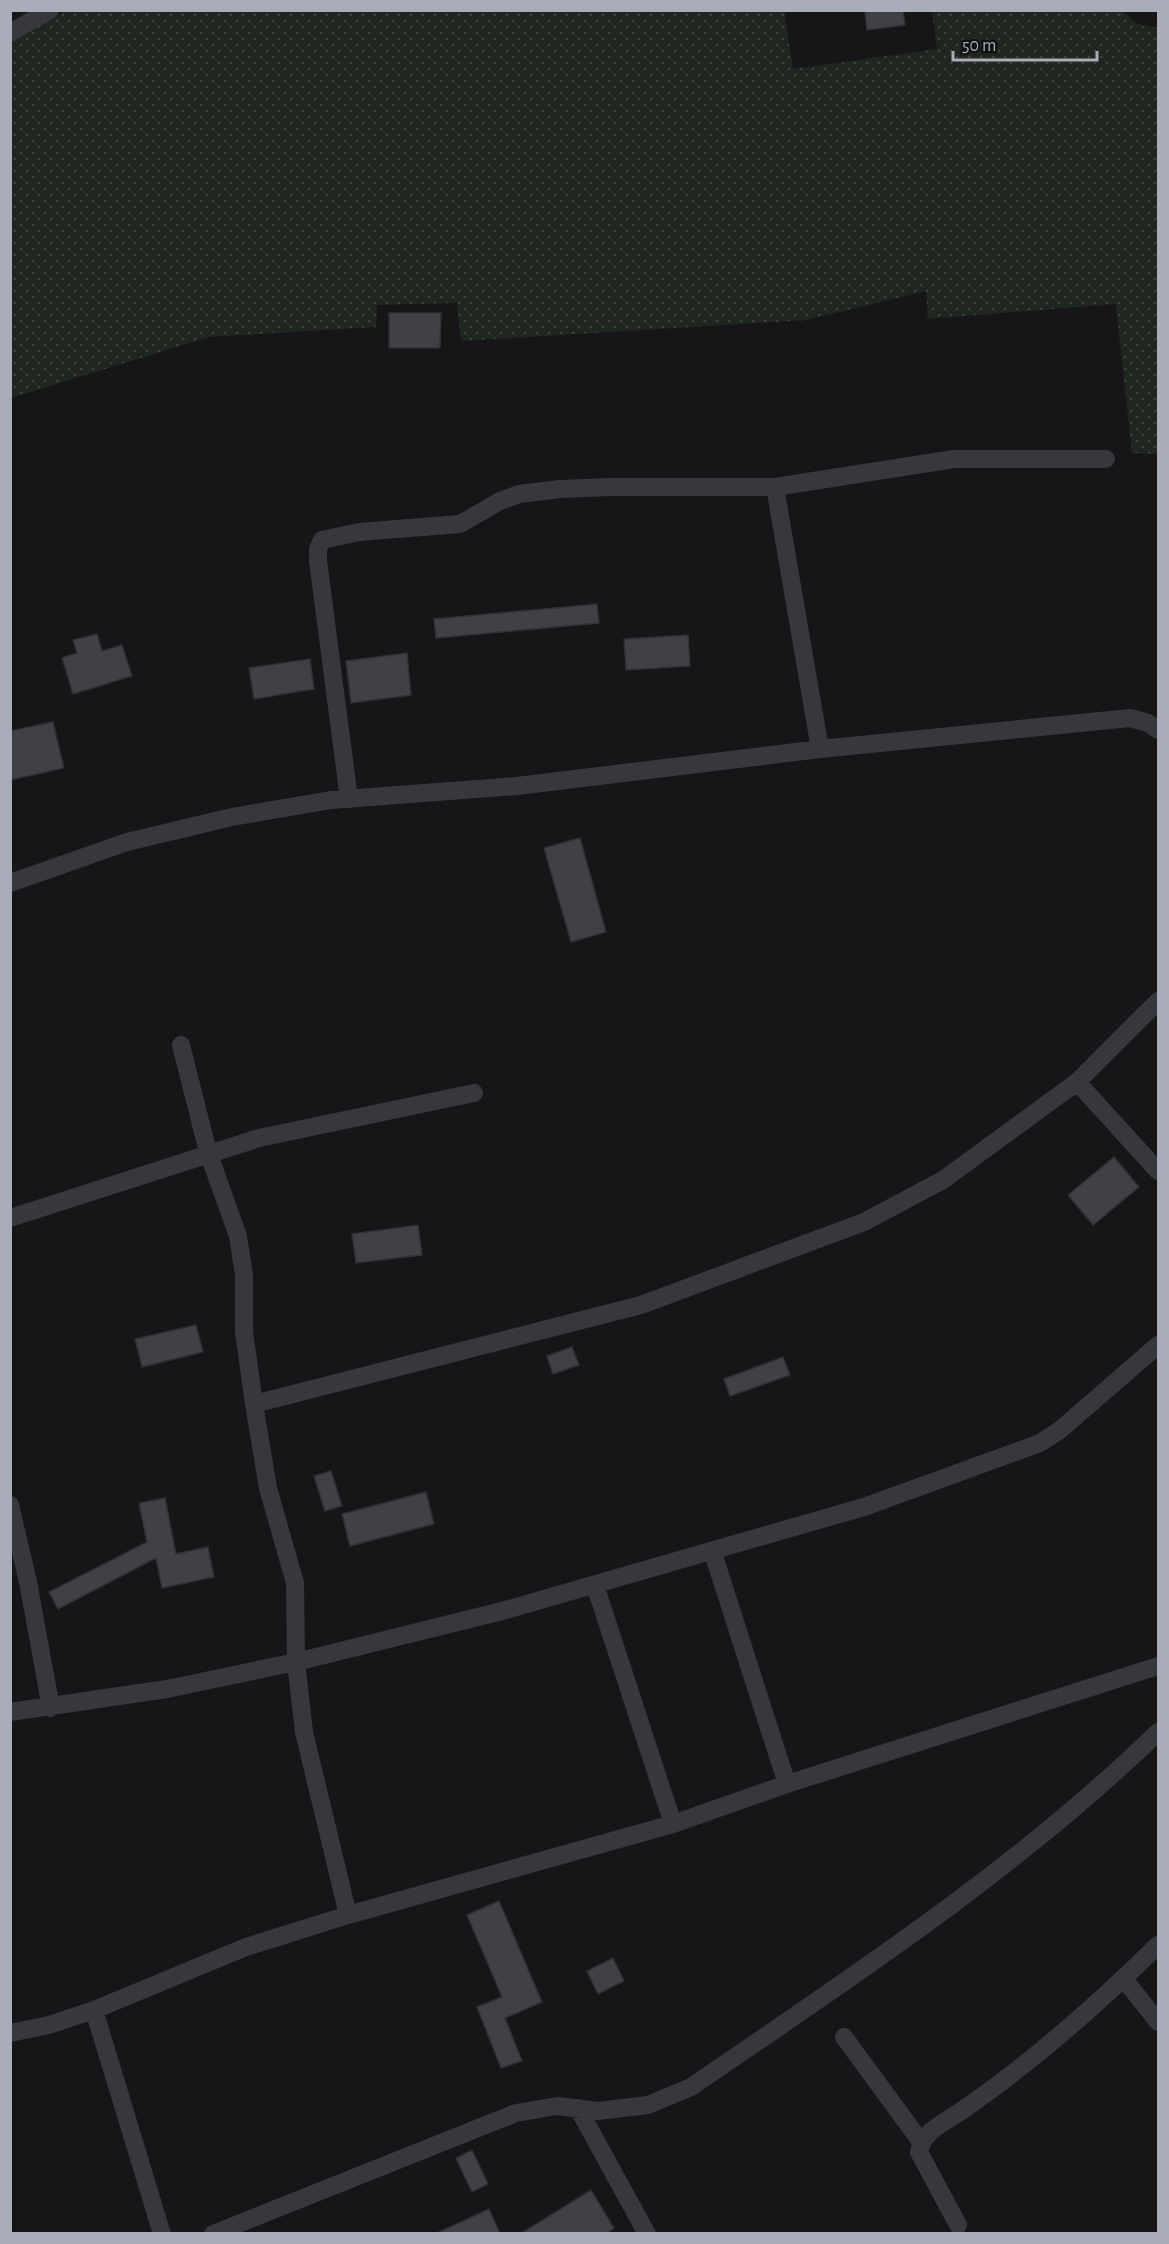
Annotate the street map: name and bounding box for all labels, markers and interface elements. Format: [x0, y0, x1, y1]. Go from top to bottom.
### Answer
scale bar [953, 24, 1097, 62]
text: 50 m [962, 37, 996, 55]

